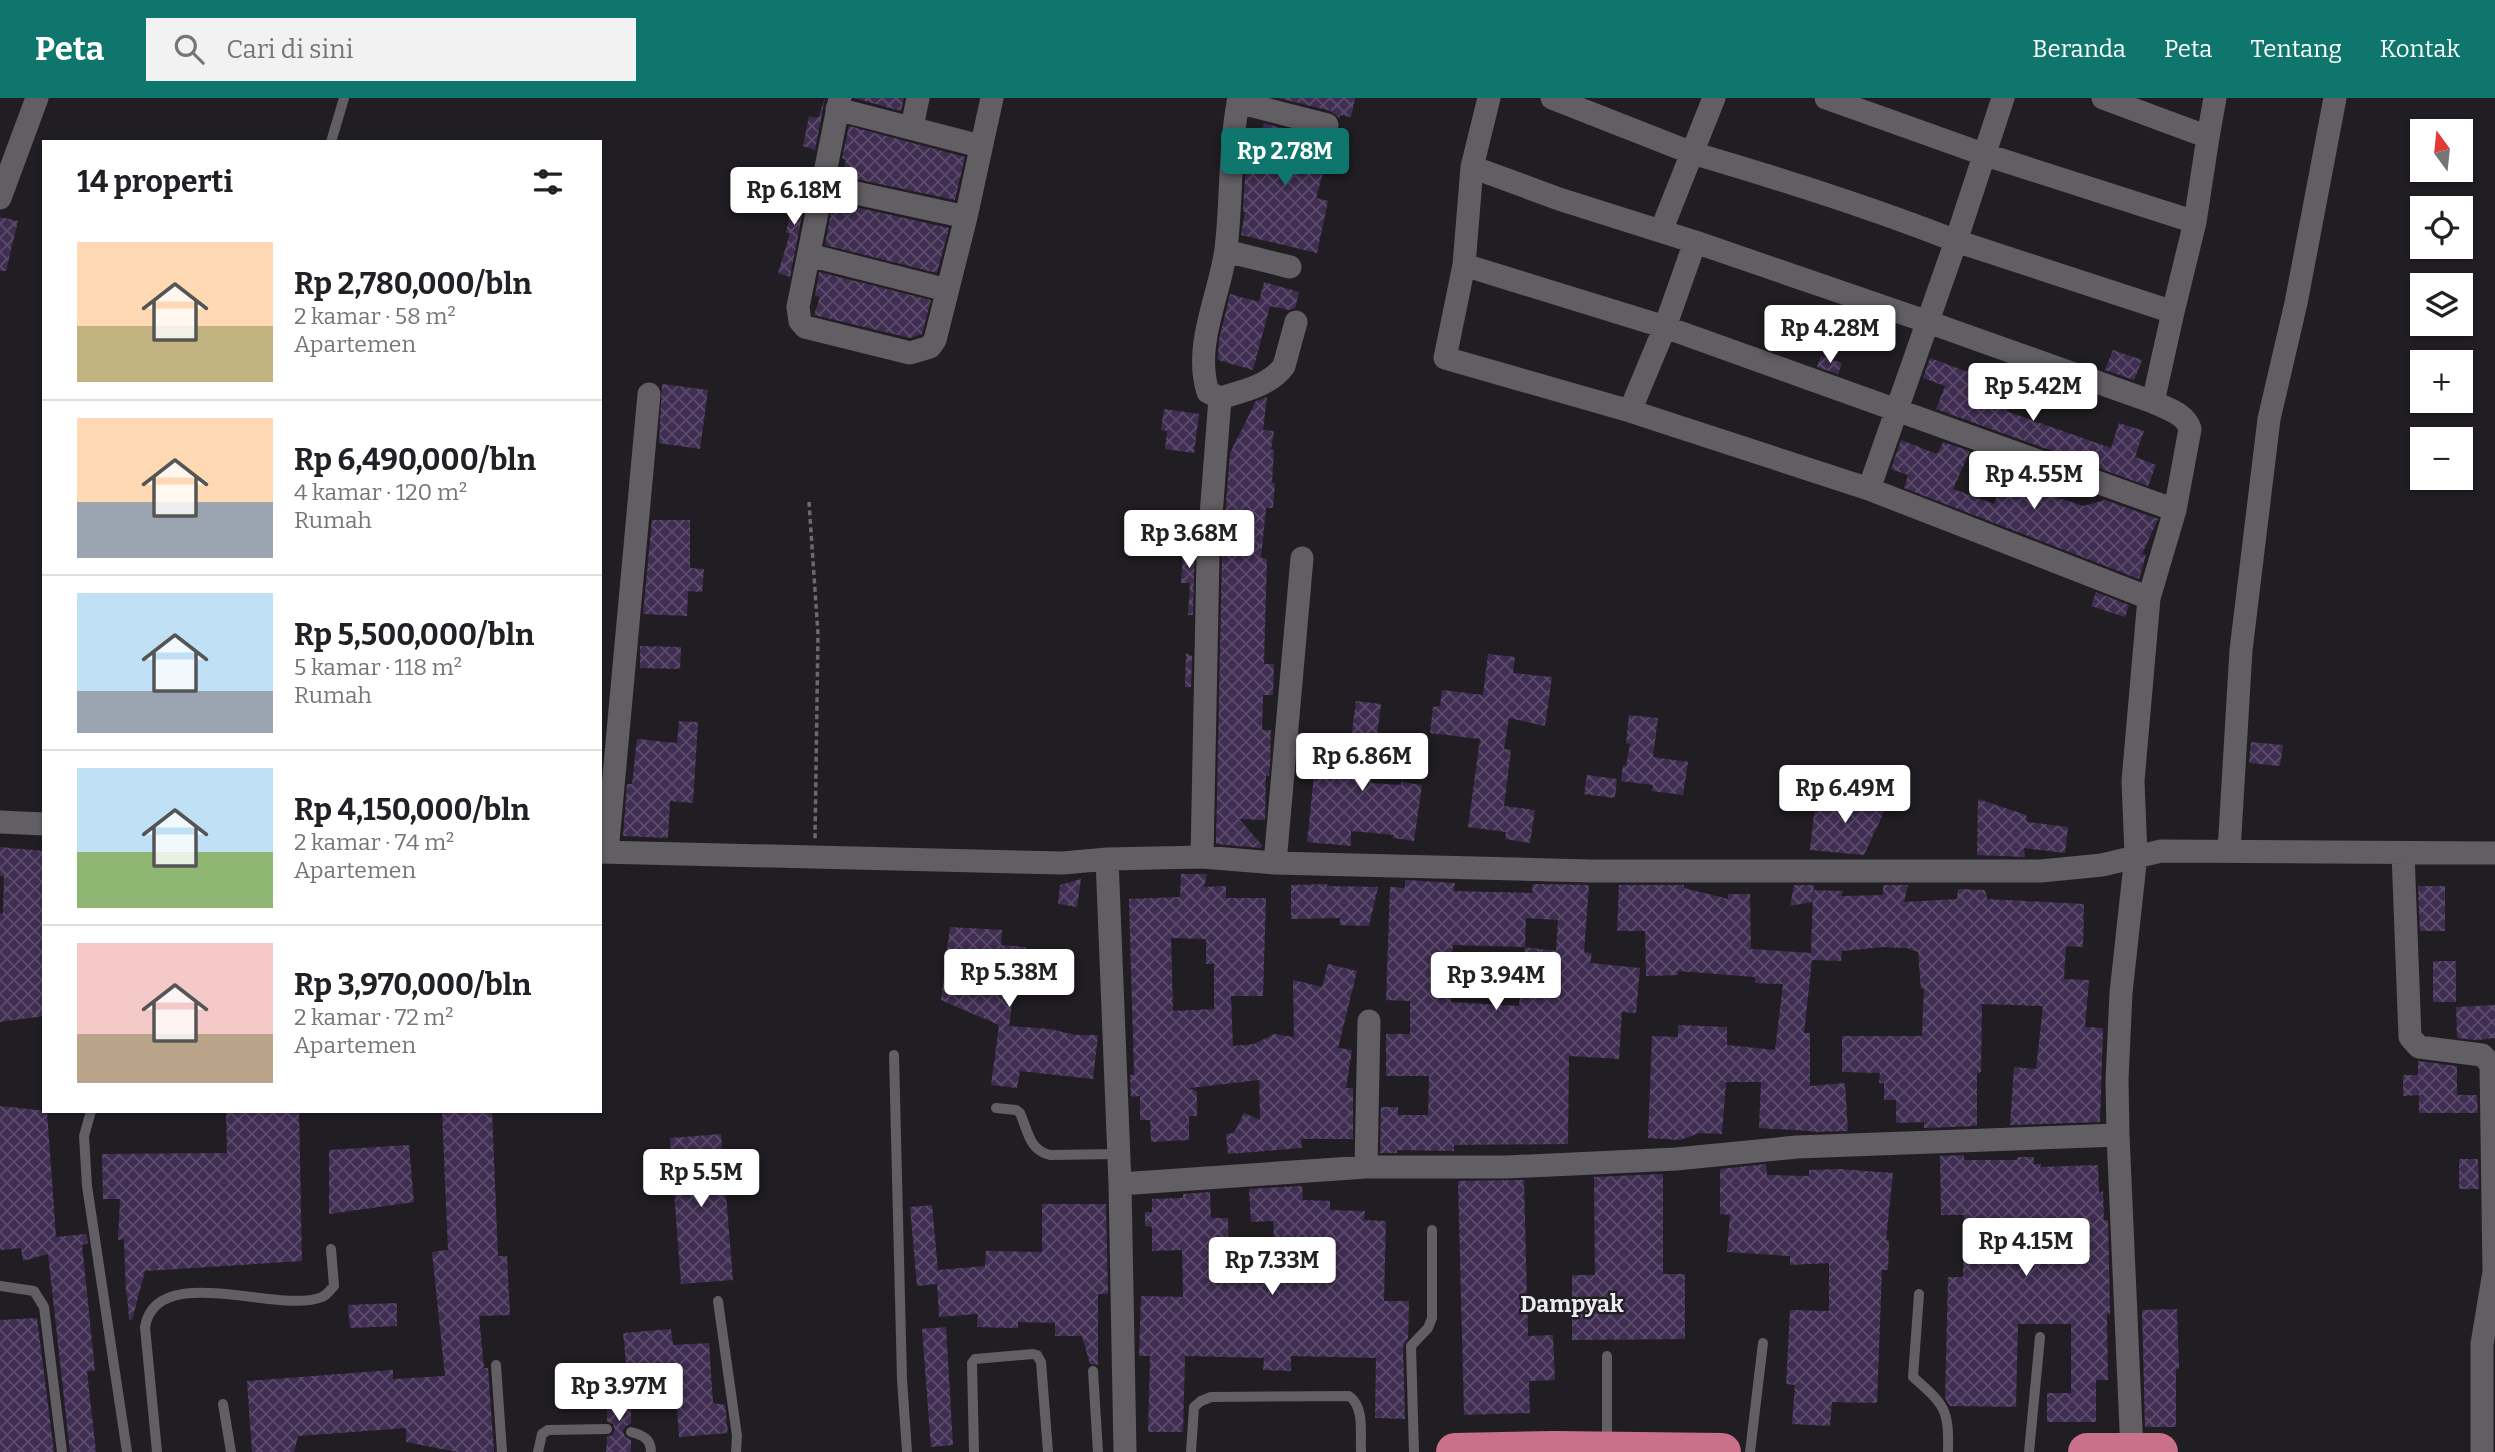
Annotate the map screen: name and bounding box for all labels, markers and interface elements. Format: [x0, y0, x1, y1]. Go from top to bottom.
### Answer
search box [146, 18, 636, 81]
text: Peta [35, 29, 104, 69]
icon: search [170, 30, 208, 68]
text: Cari di sini [226, 34, 354, 65]
text: Beranda [2032, 35, 2126, 63]
text: Peta [2164, 35, 2213, 63]
text: Tentang [2251, 35, 2342, 63]
text: Kontak [2380, 35, 2460, 63]
north arrow [2410, 119, 2473, 182]
map controls [2410, 119, 2473, 490]
pin: Rp 2.78M [1213, 129, 1357, 188]
text: Rp 2.78M [1237, 137, 1333, 165]
icon: filters [529, 163, 567, 201]
text: 14 properti [77, 164, 233, 200]
pin: Rp 6.18M [722, 167, 866, 227]
text: Rp 6.18M [746, 176, 842, 204]
button: locate [2410, 196, 2473, 259]
text: Rp 2,780,000/bln [294, 266, 532, 302]
icon: home [133, 270, 217, 354]
button: layers [2410, 273, 2473, 336]
text: 2 kamar · 58 m² [294, 302, 456, 330]
pin: Rp 4.28M [1758, 306, 1902, 365]
text: Rp 4.28M [1780, 314, 1880, 342]
text: Apartemen [294, 330, 416, 358]
button: + [2410, 350, 2473, 413]
pin: Rp 5.42M [1961, 364, 2105, 423]
text: Rp 5.42M [1984, 372, 2082, 400]
button: − [2410, 427, 2473, 490]
text: Rp 6,490,000/bln [294, 442, 536, 478]
icon: home [133, 446, 217, 530]
pin: Rp 4.55M [1962, 452, 2106, 511]
text: Rp 4.55M [1985, 460, 2083, 488]
text: 4 kamar · 120 m² [294, 478, 467, 506]
text: Rumah [294, 506, 372, 534]
pin: Rp 3.68M [1117, 510, 1261, 570]
text: Rp 3.68M [1140, 519, 1238, 547]
text: Rp 5,500,000/bln [294, 617, 534, 653]
icon: home [133, 621, 217, 705]
text: 5 kamar · 118 m² [294, 653, 462, 681]
text: Rumah [294, 681, 372, 709]
pin: Rp 6.86M [1290, 734, 1434, 793]
text: Rp 6.86M [1312, 742, 1412, 770]
pin: Rp 6.49M [1773, 766, 1917, 825]
text: Rp 6.49M [1795, 774, 1895, 802]
text: Rp 4,150,000/bln [294, 792, 530, 828]
icon: home [133, 796, 217, 880]
text: 2 kamar · 74 m² [294, 828, 454, 856]
text: Apartemen [294, 856, 416, 884]
pin: Rp 5.38M [937, 950, 1081, 1009]
pin: Rp 3.94M [1424, 953, 1568, 1012]
text: Rp 5.38M [960, 958, 1058, 986]
text: Rp 3.94M [1447, 961, 1545, 989]
text: Rp 3,970,000/bln [294, 967, 531, 1003]
icon: home [133, 971, 217, 1055]
text: 2 kamar · 72 m² [294, 1003, 453, 1031]
text: Apartemen [294, 1031, 416, 1059]
pin: Rp 5.5M [636, 1150, 766, 1209]
text: Rp 5.5M [659, 1158, 743, 1186]
pin: Rp 4.15M [1954, 1218, 2098, 1278]
text: Rp 4.15M [1979, 1227, 2073, 1255]
pin: Rp 7.33M [1200, 1238, 1344, 1297]
text: Rp 7.33M [1225, 1246, 1319, 1274]
district label: Dampyak [1520, 1290, 1624, 1318]
pin: Rp 3.97M [547, 1364, 691, 1423]
text: Rp 3.97M [571, 1372, 667, 1400]

